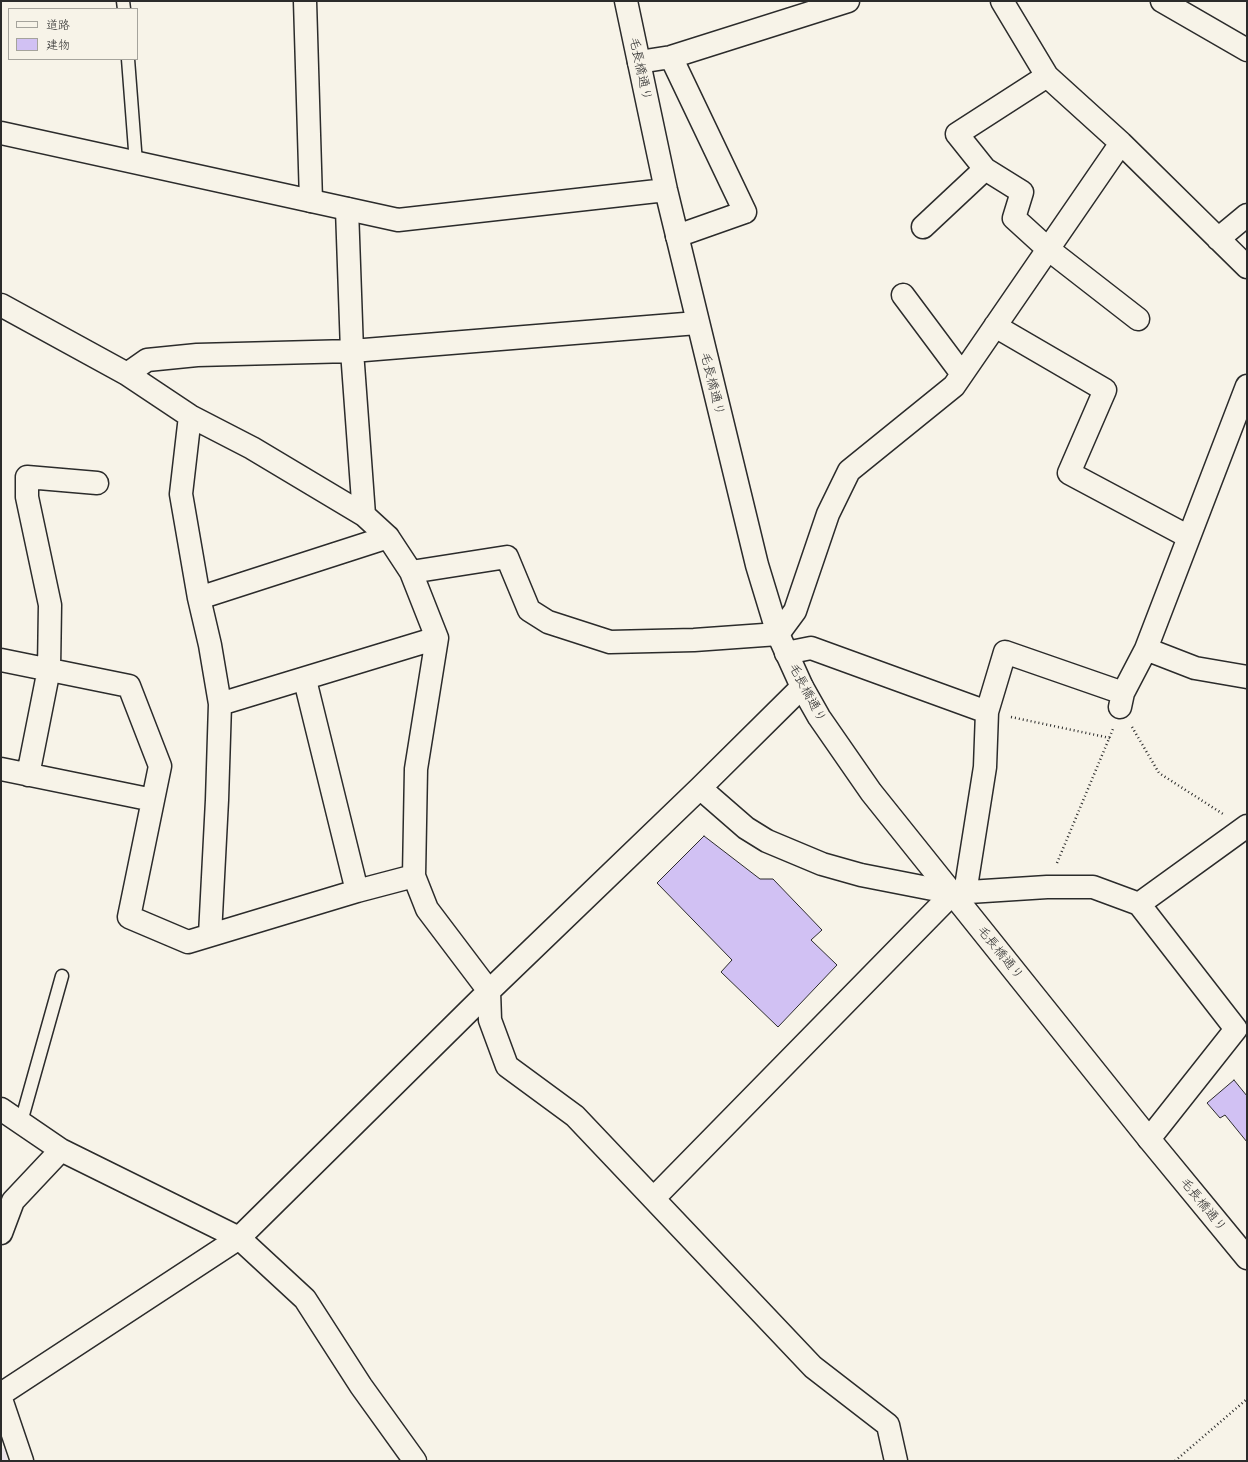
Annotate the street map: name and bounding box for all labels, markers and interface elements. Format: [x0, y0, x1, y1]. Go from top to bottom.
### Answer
legend [8, 8, 138, 60]
text: 道路 [46, 16, 70, 33]
text: 建物 [46, 36, 70, 53]
street label: 毛長橋通り [626, 36, 654, 102]
street label: 毛長橋通り [697, 351, 727, 417]
street label: 毛長橋通り [785, 661, 829, 725]
street label: 毛長橋通り [973, 923, 1027, 983]
street label: 毛長橋通り [1176, 1175, 1230, 1235]

